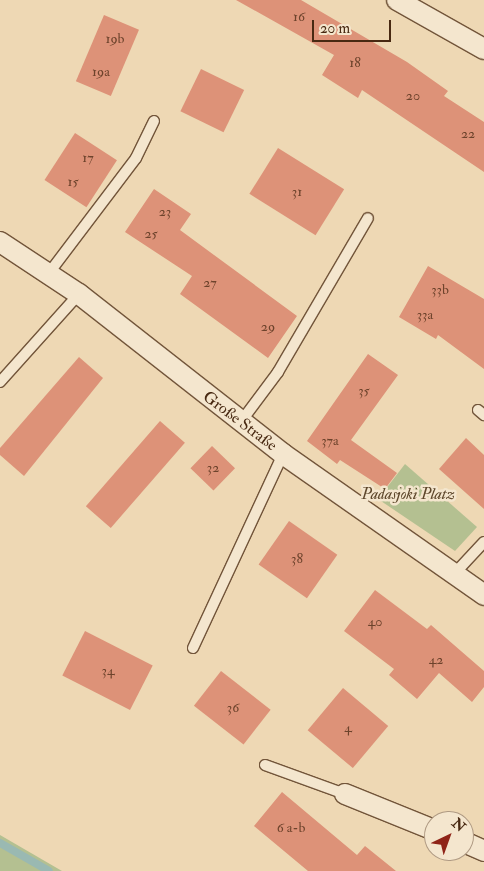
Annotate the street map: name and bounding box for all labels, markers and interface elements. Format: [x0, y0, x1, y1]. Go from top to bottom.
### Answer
house number: 16 [293, 9, 305, 25]
scale bar [314, 10, 393, 42]
text: 20 m [320, 19, 350, 38]
house number: 19b [106, 31, 124, 47]
house number: 18 [349, 55, 361, 71]
house number: 19a [92, 64, 110, 80]
house number: 20 [406, 88, 420, 104]
house number: 22 [461, 126, 475, 142]
house number: 17 [82, 150, 94, 166]
house number: 15 [67, 174, 79, 190]
house number: 31 [292, 184, 302, 200]
house number: 23 [159, 204, 171, 220]
house number: 25 [144, 226, 158, 242]
house number: 27 [203, 275, 217, 291]
house number: 33b [431, 282, 449, 298]
house number: 33a [417, 307, 433, 323]
house number: 29 [261, 319, 275, 335]
house number: 35 [358, 383, 370, 399]
street label: Große Straße [199, 387, 281, 455]
house number: 37a [321, 433, 339, 449]
house number: 32 [207, 460, 219, 476]
park label: Padasjoki Platz [361, 484, 455, 504]
house number: 38 [291, 551, 303, 567]
house number: 40 [368, 614, 382, 630]
house number: 42 [429, 652, 443, 668]
house number: 34 [102, 663, 114, 679]
house number: 36 [227, 700, 239, 716]
house number: 4 [344, 720, 352, 736]
north arrow [424, 811, 474, 861]
text: N [448, 815, 469, 836]
house number: 6 a-b [277, 820, 305, 836]

